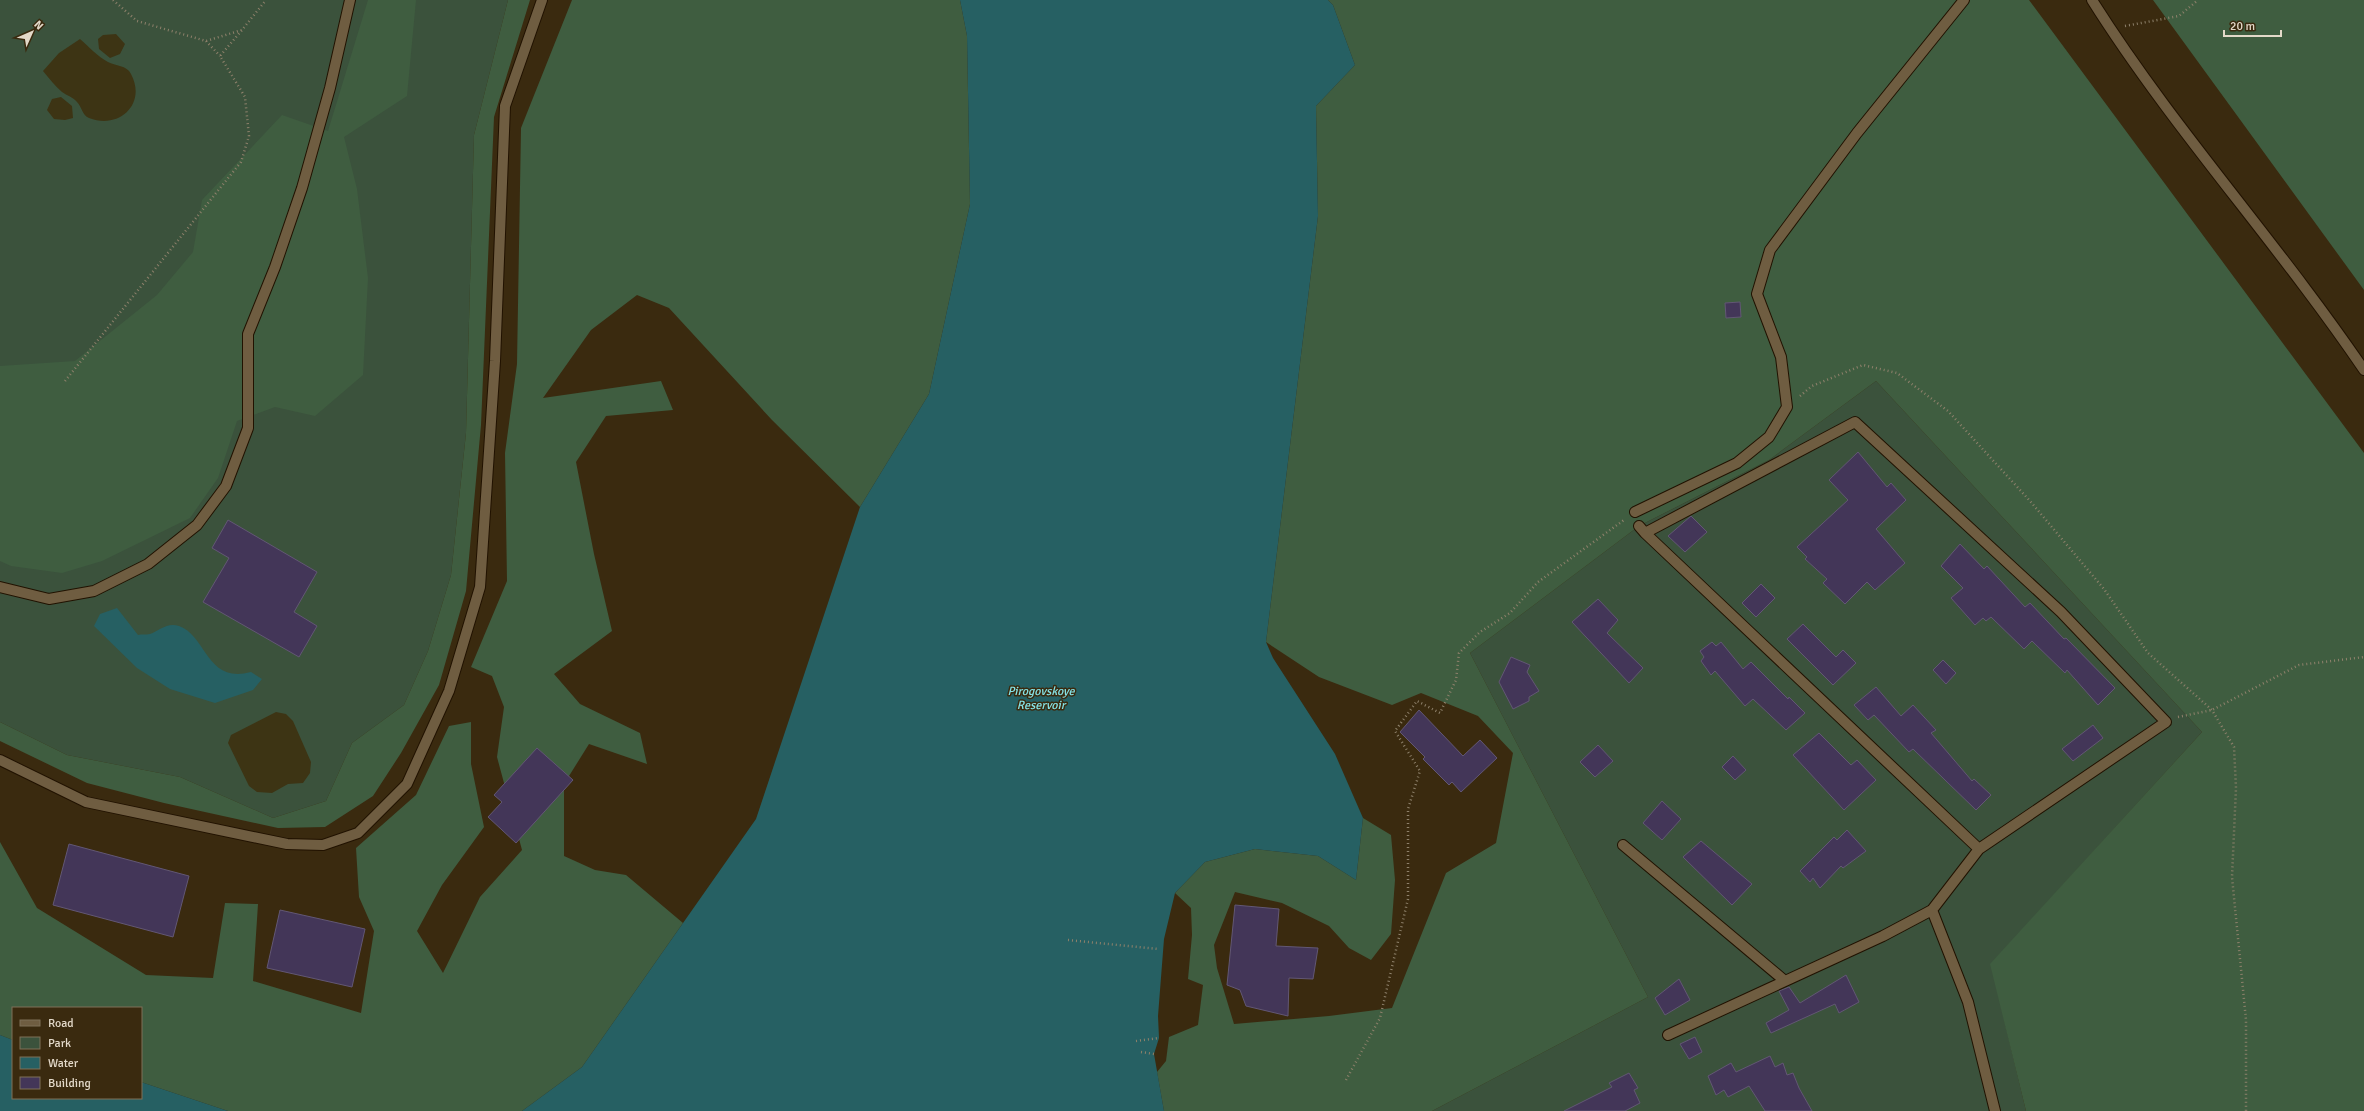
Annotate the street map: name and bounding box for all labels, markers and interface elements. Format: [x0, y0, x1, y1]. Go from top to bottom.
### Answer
north arrow [12, 12, 52, 52]
scale bar [2224, 12, 2281, 38]
text: N [31, 18, 46, 33]
text: 20 m [2230, 19, 2255, 34]
water label: Pirogovskoye Reservoir [1008, 684, 1075, 713]
legend [12, 1007, 142, 1099]
text: Road [48, 1016, 74, 1031]
text: Park [48, 1036, 71, 1051]
text: Water [48, 1056, 79, 1071]
text: Building [48, 1076, 91, 1091]

